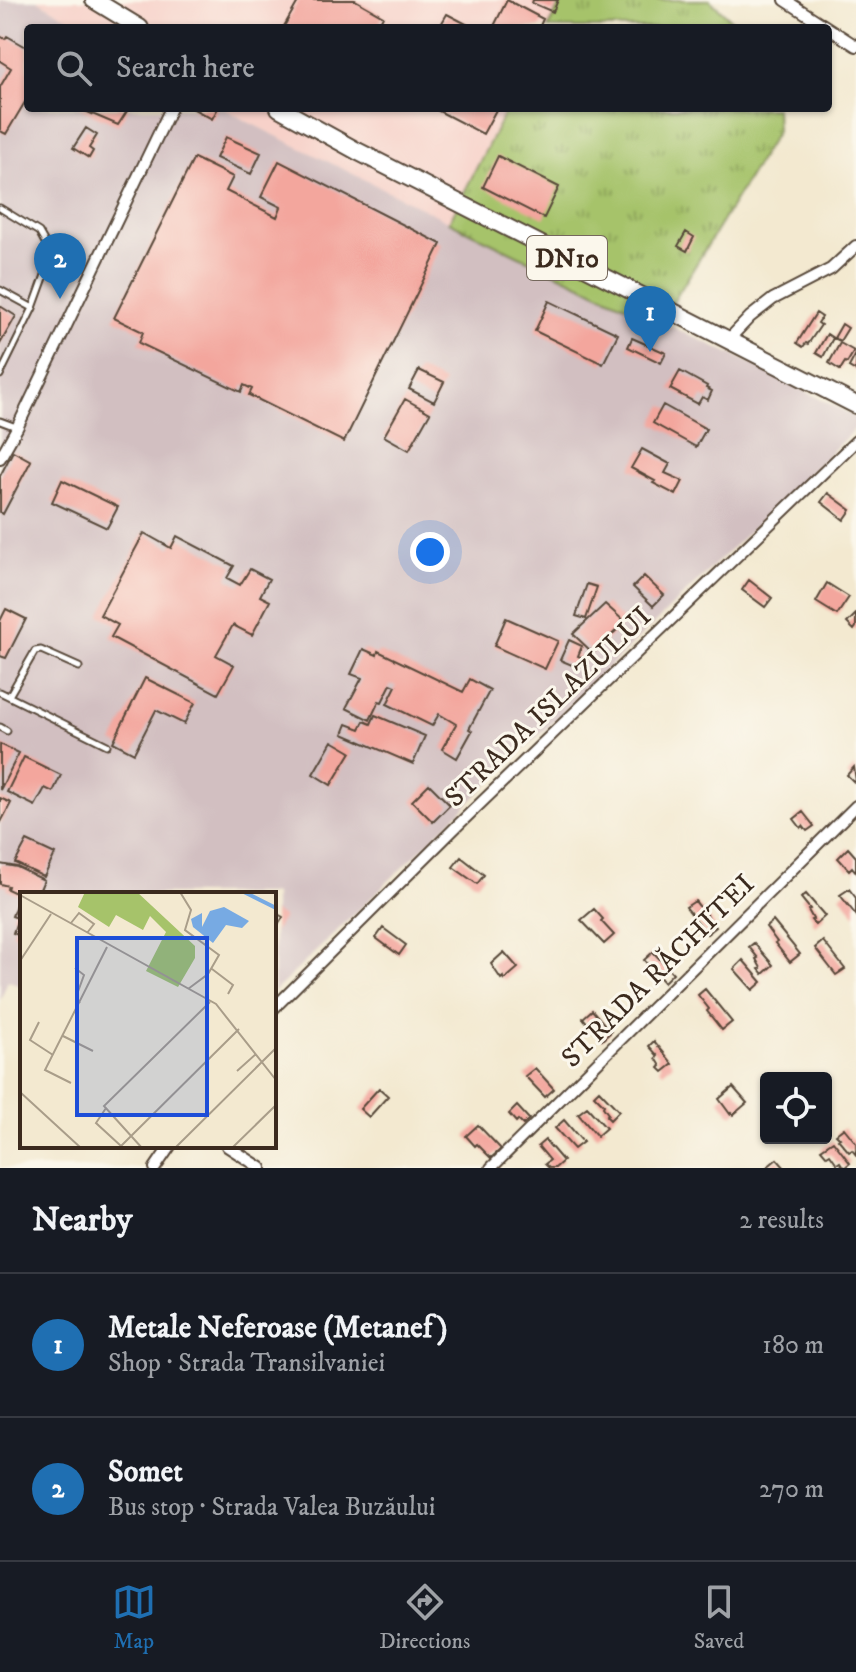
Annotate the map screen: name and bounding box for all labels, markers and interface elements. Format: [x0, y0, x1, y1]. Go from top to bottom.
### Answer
search box [24, 24, 832, 112]
icon: search [52, 46, 96, 90]
text: Search here [116, 50, 255, 87]
pin: 2 [34, 233, 86, 299]
road number: DN10 [527, 236, 607, 280]
pin: 1 [624, 286, 676, 352]
your location [410, 532, 450, 572]
street label: STRADA ISLAZULUI [437, 599, 659, 815]
street label: STRADA RĂCHITEI [553, 866, 762, 1075]
inset map [20, 892, 276, 1148]
map controls [760, 1072, 832, 1144]
button: locate [760, 1072, 832, 1144]
text: Nearby [32, 1199, 133, 1241]
text: 2 results [739, 1204, 824, 1237]
text: Metale Neferoase (Metanef) [108, 1310, 447, 1347]
text: 1 [53, 1329, 63, 1362]
text: 180 m [762, 1329, 824, 1362]
text: Shop · Strada Transilvaniei [108, 1347, 385, 1380]
text: Somet [108, 1454, 183, 1491]
text: 2 [52, 1473, 64, 1506]
text: 270 m [759, 1473, 824, 1506]
text: Bus stop · Strada Valea Buzăului [108, 1491, 436, 1524]
tab: Map [112, 1580, 156, 1655]
tab: Directions [379, 1580, 470, 1655]
tab: Saved [694, 1580, 744, 1655]

